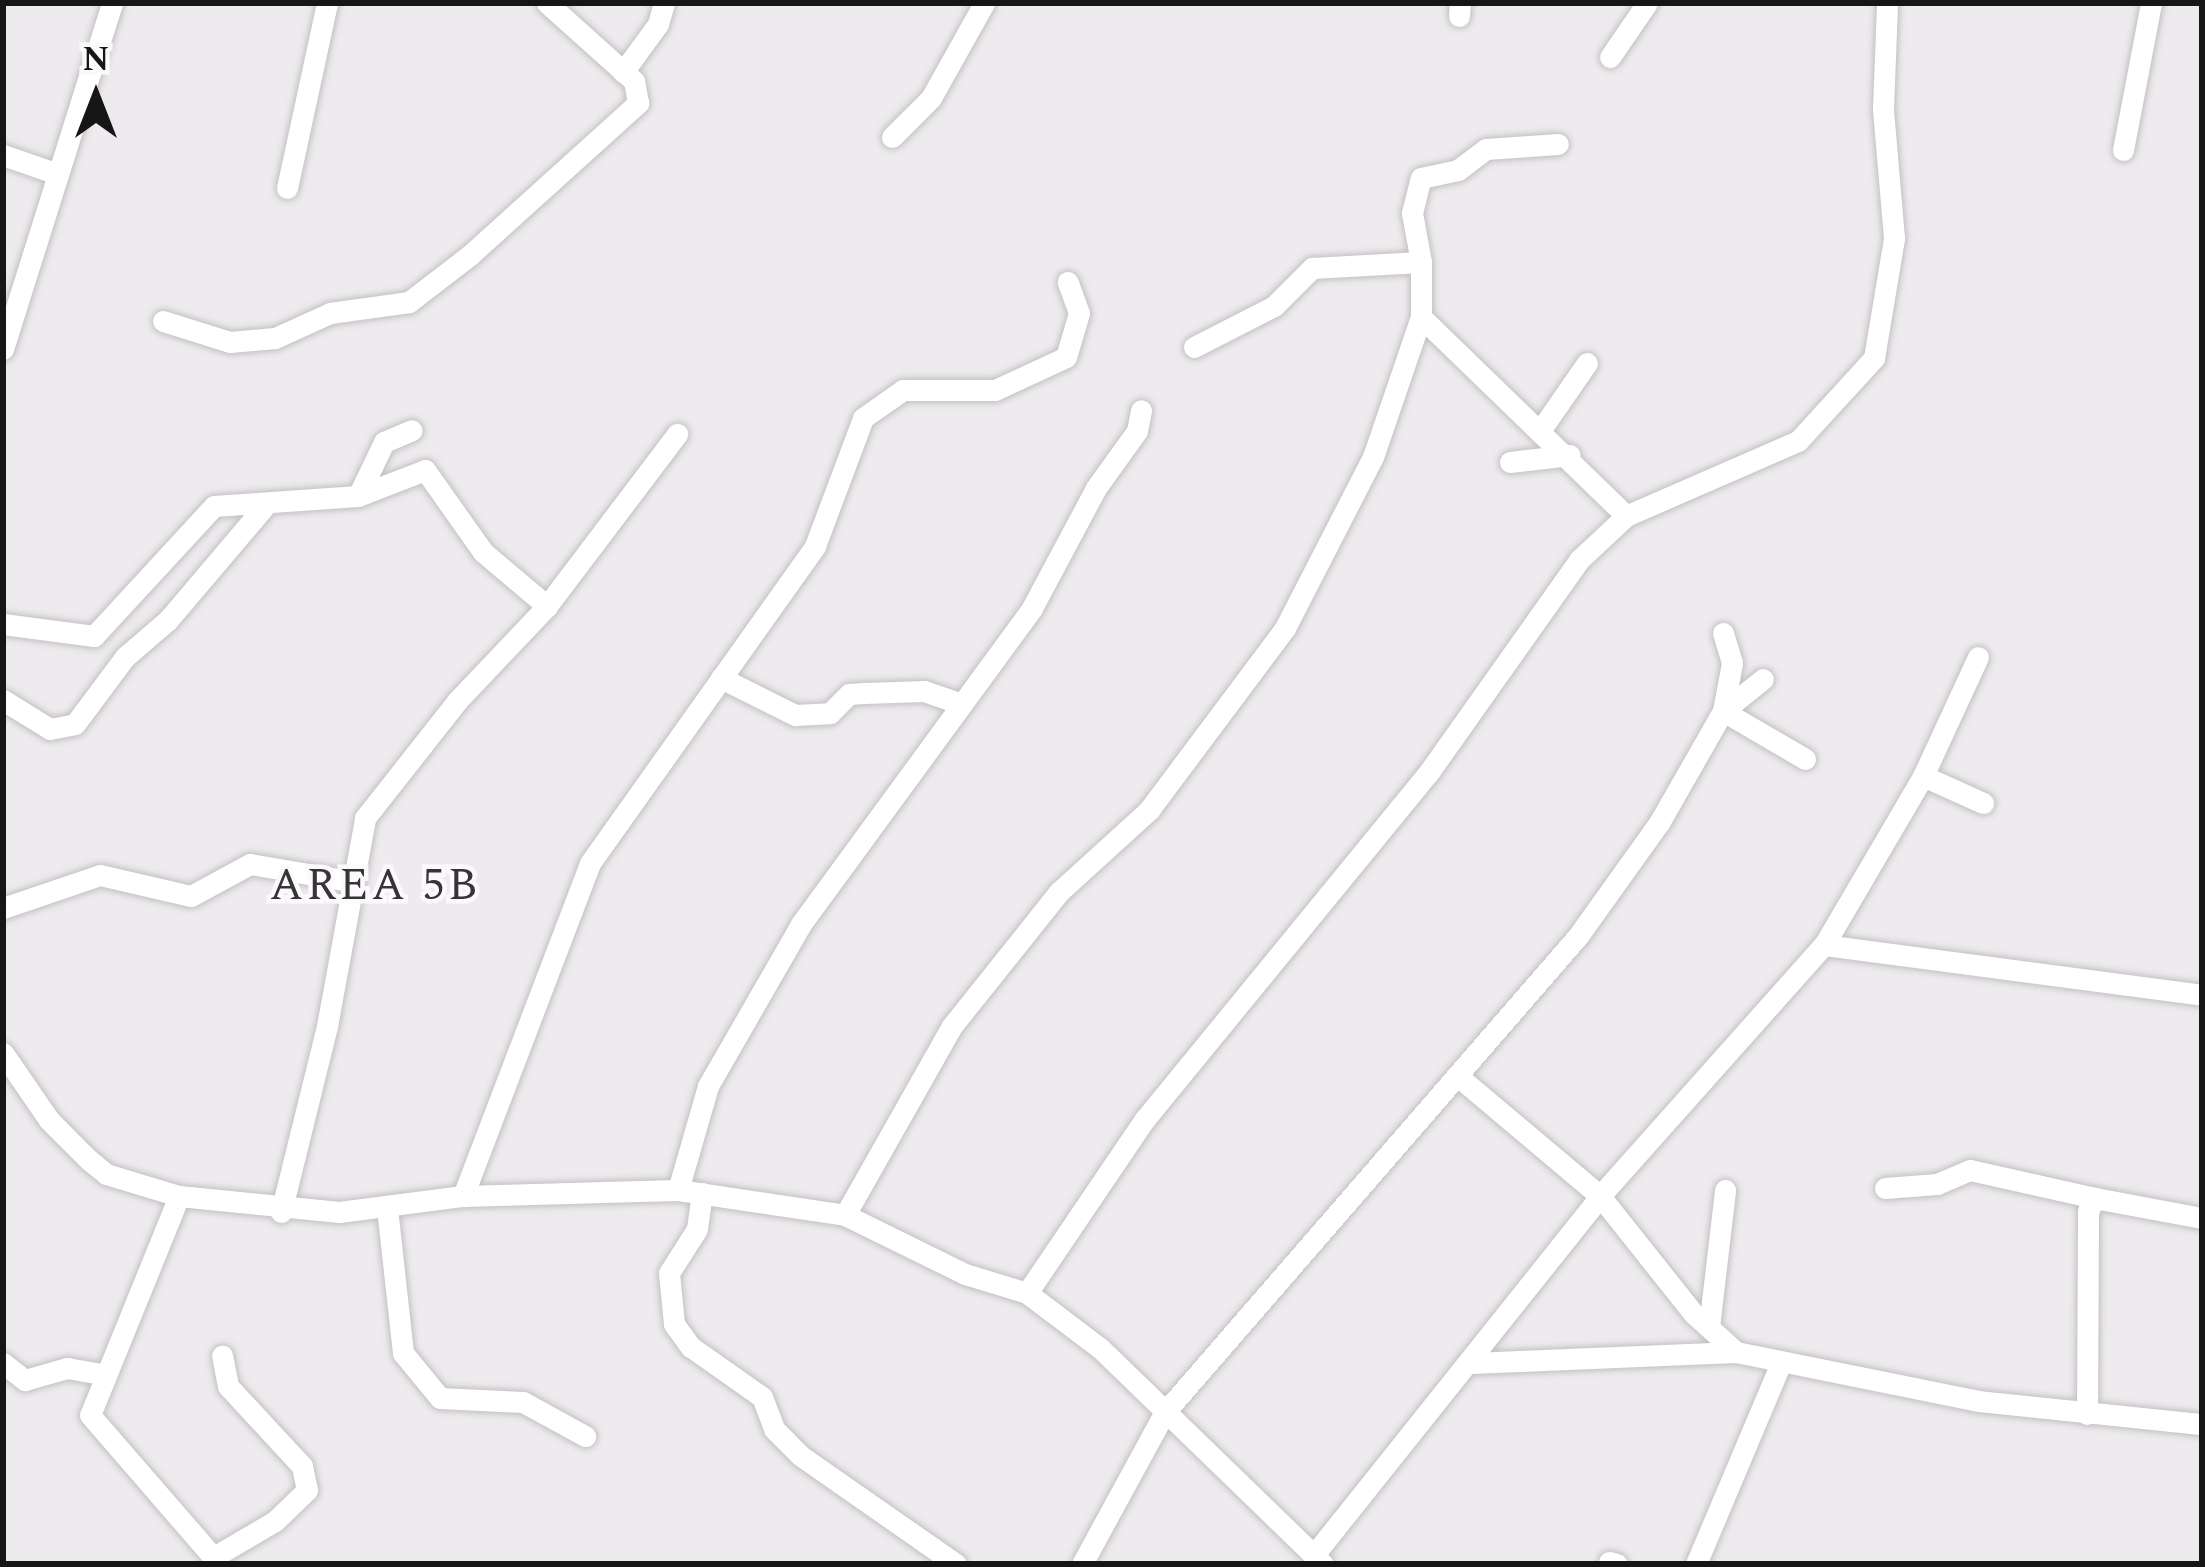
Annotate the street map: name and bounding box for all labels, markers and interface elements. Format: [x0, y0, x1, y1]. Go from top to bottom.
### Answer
text: N [83, 35, 109, 85]
north arrow [36, 36, 156, 156]
district label: AREA 5B [270, 859, 480, 913]

